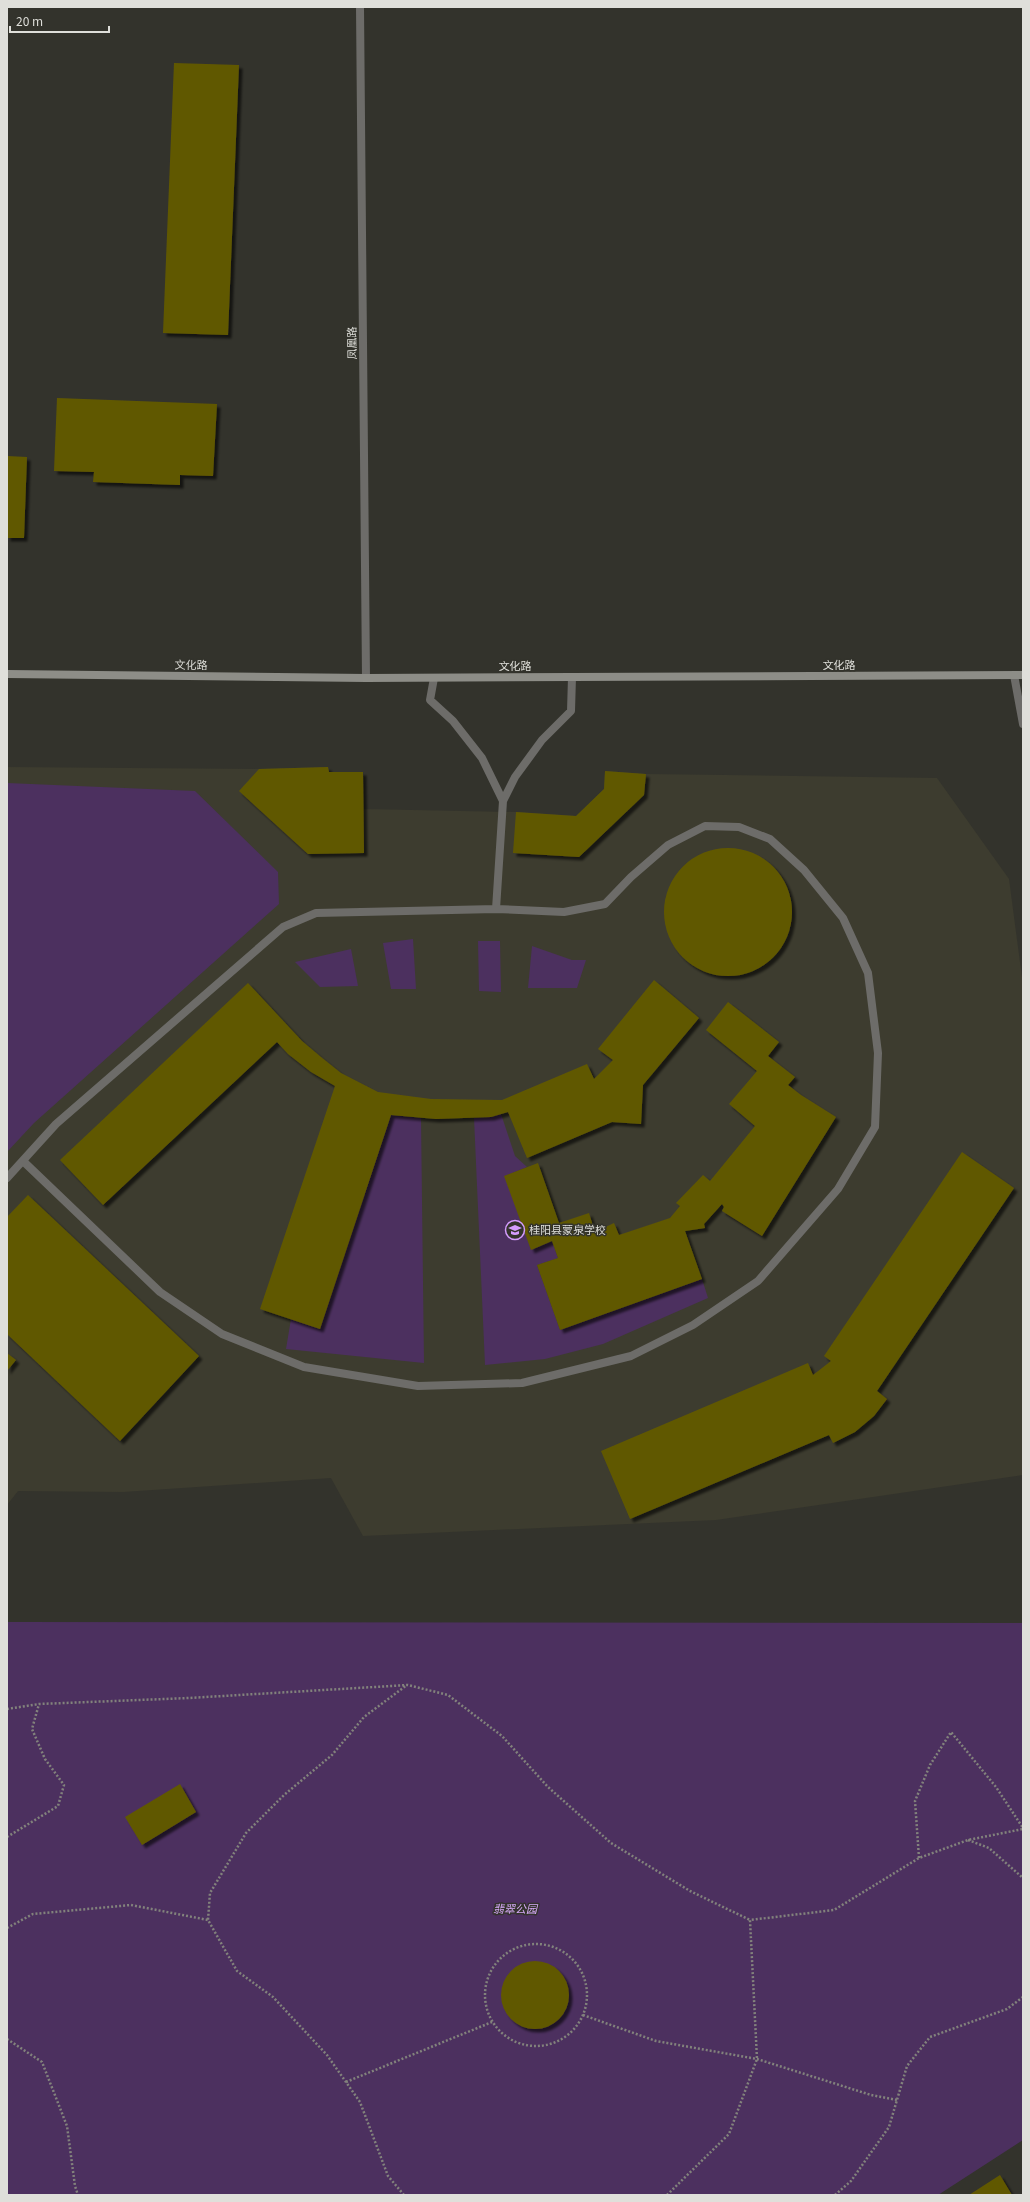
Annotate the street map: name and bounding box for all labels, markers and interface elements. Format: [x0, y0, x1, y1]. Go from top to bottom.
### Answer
scale bar [10, 8, 109, 34]
text: 20 m [16, 12, 43, 29]
street label: 凤凰路 [343, 326, 359, 360]
street label: 文化路 [174, 656, 208, 672]
street label: 文化路 [823, 656, 856, 672]
street label: 文化路 [499, 657, 532, 673]
school or university icon: 桂阳县蒙泉学校 [504, 1219, 526, 1241]
place label: 桂阳县蒙泉学校 [529, 1221, 606, 1237]
park label: 翡翠公园 [493, 1900, 539, 1916]

